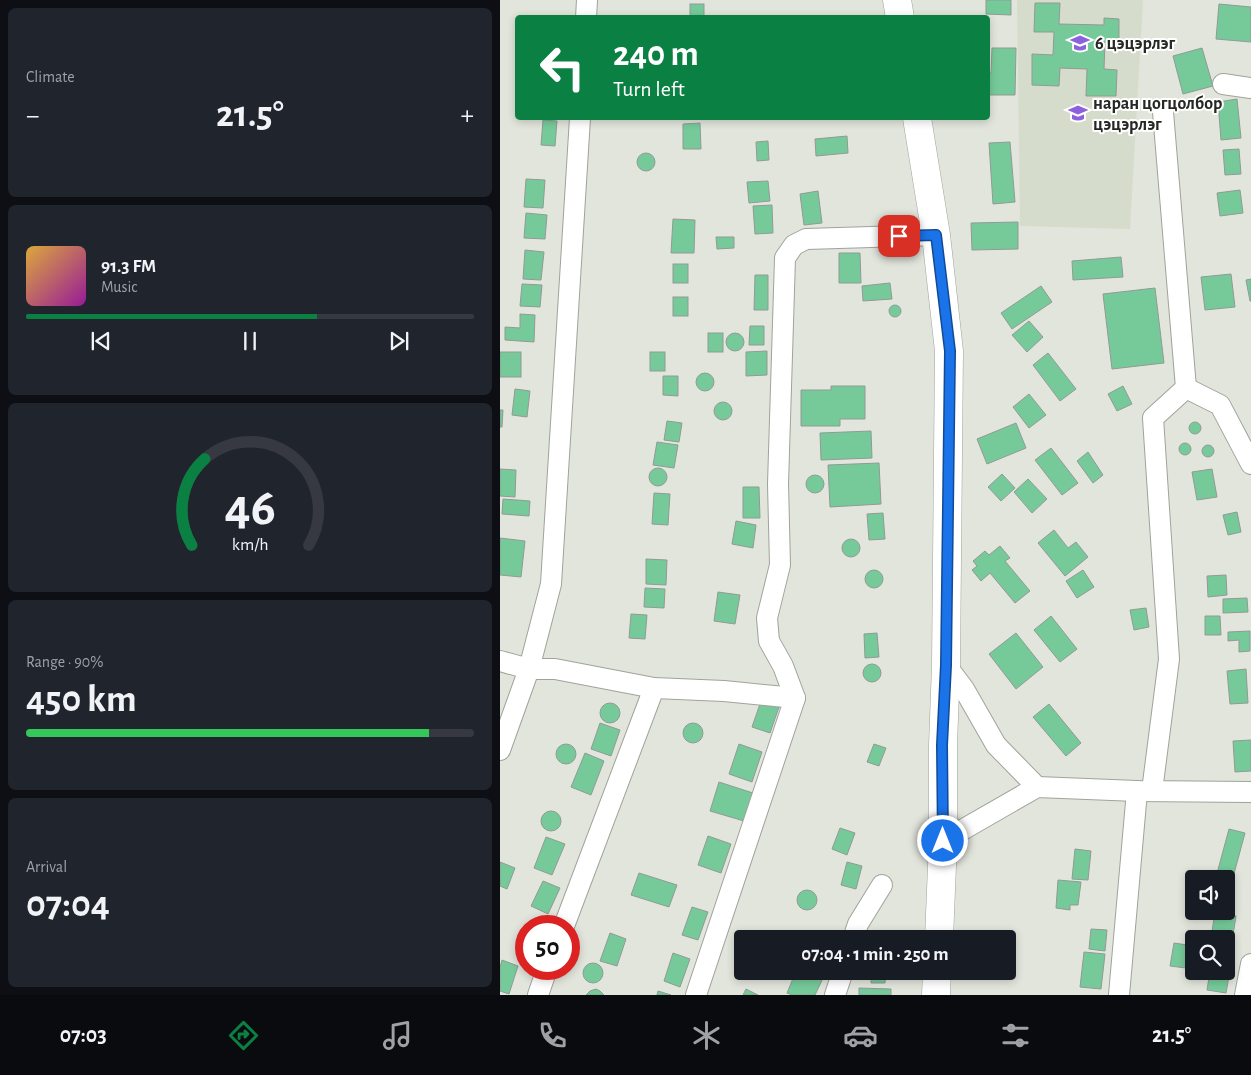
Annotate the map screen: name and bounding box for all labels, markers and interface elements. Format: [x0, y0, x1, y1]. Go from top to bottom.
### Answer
school or university icon: 6 цэцэрлэг [1069, 32, 1091, 54]
icon: left [530, 35, 595, 100]
place label: 6 цэцэрлэг [1095, 35, 1175, 53]
text: 240 m [613, 37, 699, 72]
text: Climate [26, 69, 75, 85]
text: Turn left [613, 78, 685, 100]
place label: наран цогцолбор цэцэрлэг [1093, 95, 1222, 134]
text: 21.5° [216, 96, 284, 134]
text: − [26, 102, 39, 130]
text: + [461, 102, 474, 130]
school or university icon: наран цогцолбор цэцэрлэг [1067, 102, 1089, 124]
pin [878, 215, 920, 257]
icon: arrive [885, 222, 913, 250]
text: 91.3 FM [101, 257, 156, 276]
text: Music [101, 279, 137, 295]
icon: previous [87, 327, 115, 355]
icon: pause [236, 327, 264, 355]
icon: next [385, 327, 413, 355]
text: 46 [224, 482, 276, 534]
text: km/h [232, 536, 268, 554]
text: Range · 90% [26, 654, 103, 670]
text: 450 km [26, 681, 137, 719]
position arrow [916, 814, 968, 866]
text: Arrival [26, 859, 67, 875]
map controls [1185, 870, 1235, 980]
button: sound [1185, 870, 1235, 920]
text: 07:04 [26, 886, 110, 924]
speed limit sign: 50 [515, 915, 580, 980]
button: search [1185, 930, 1235, 980]
text: 07:04 · 1 min · 250 m [801, 945, 949, 964]
icon: directions [226, 1018, 261, 1053]
icon: music [380, 1018, 415, 1053]
icon: phone [535, 1018, 570, 1053]
icon: climate [689, 1018, 724, 1053]
icon: car [843, 1018, 878, 1053]
icon: filters [998, 1018, 1033, 1053]
text: 07:03 [60, 1024, 107, 1046]
text: 21.5° [1152, 1024, 1191, 1046]

